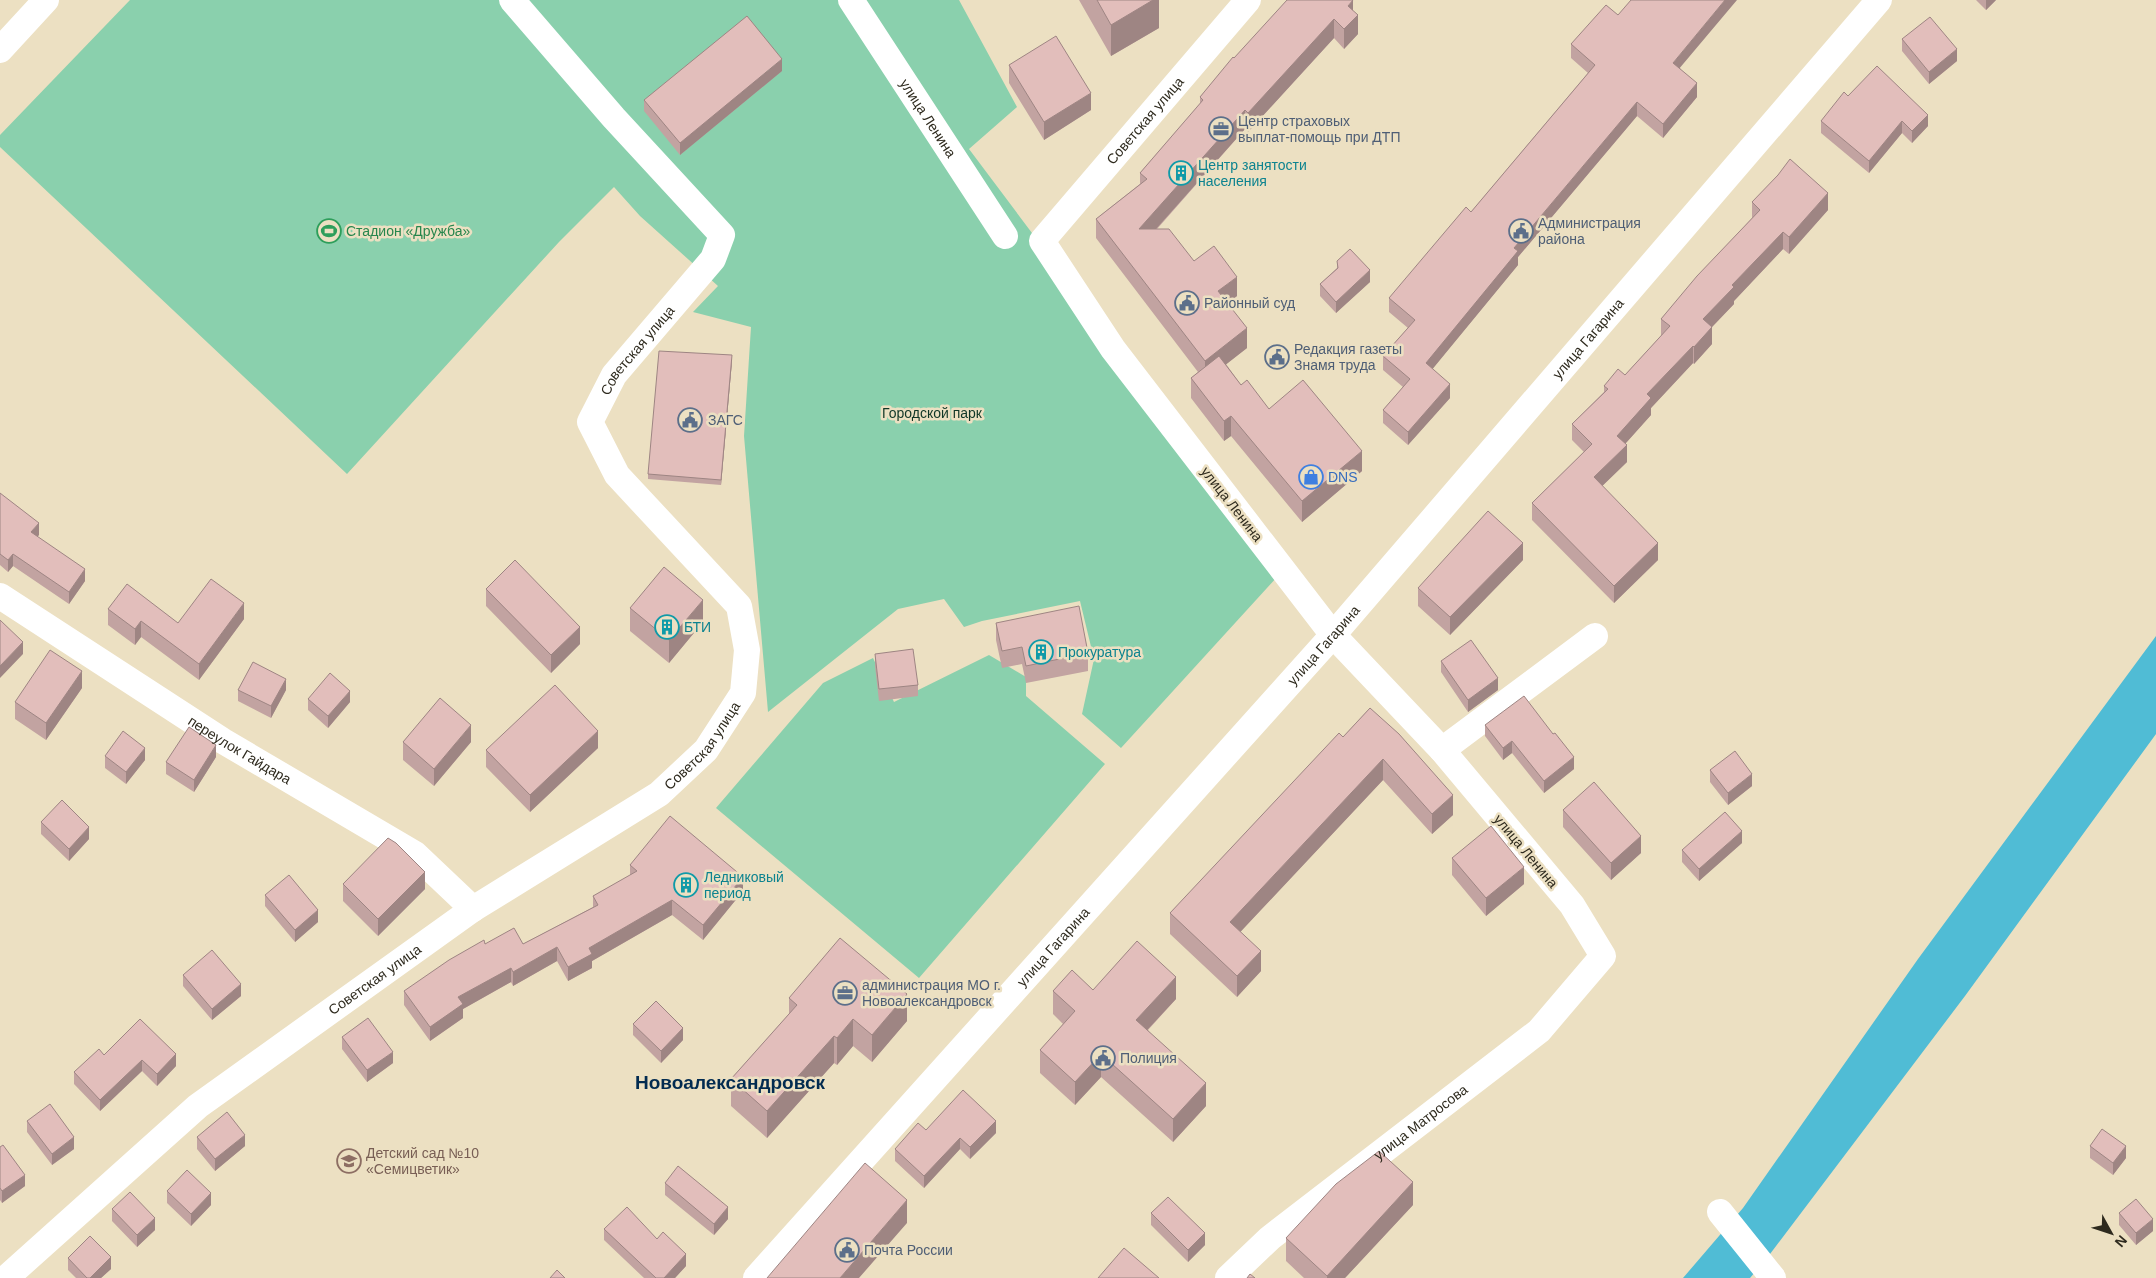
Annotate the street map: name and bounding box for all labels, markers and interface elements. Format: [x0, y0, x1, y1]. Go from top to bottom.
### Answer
street label: Советская улица [1103, 73, 1187, 168]
street label: улица Ленина [897, 76, 960, 161]
place label: Центр страховых выплат-помощь при ДТП [1238, 113, 1400, 145]
office icon: Центр страховых выплат-помощь при ДТП [1208, 116, 1234, 142]
place label: Центр занятости населения [1198, 157, 1307, 189]
building icon: Центр занятости населения [1168, 160, 1194, 186]
place label: Администрация района [1538, 215, 1641, 247]
sports icon: Стадион «Дружба» [316, 218, 342, 244]
public building icon: Администрация района [1508, 218, 1534, 244]
place label: Стадион «Дружба» [346, 223, 471, 239]
public building icon: Районный суд [1174, 290, 1200, 316]
place label: Районный суд [1204, 295, 1295, 311]
street label: улица Гагарина [1549, 295, 1627, 382]
street label: Советская улица [597, 302, 678, 398]
place label: Редакция газеты Знамя труда [1294, 341, 1402, 373]
public building icon: Редакция газеты Знамя труда [1264, 344, 1290, 370]
park label: Городской парк [882, 405, 983, 421]
public building icon: ЗАГС [677, 407, 703, 433]
place label: ЗАГС [708, 412, 743, 428]
street label: улица Ленина [1198, 463, 1266, 545]
shop icon: DNS [1298, 464, 1324, 490]
place label: DNS [1328, 469, 1358, 485]
street label: улица Гагарина [1284, 602, 1363, 688]
building icon: БТИ [654, 614, 680, 640]
place label: БТИ [684, 619, 711, 635]
building icon: Прокуратура [1028, 639, 1054, 665]
place label: Прокуратура [1058, 644, 1141, 660]
street label: Советская улица [661, 699, 743, 793]
street label: переулок Гайдара [185, 713, 294, 787]
street label: улица Ленина [1491, 811, 1561, 891]
place label: Ледниковый период [704, 869, 784, 901]
building icon: Ледниковый период [673, 872, 699, 898]
street label: улица Гагарина [1014, 904, 1093, 990]
street label: Советская улица [325, 941, 424, 1018]
place label: администрация МО г. Новоалександровск [862, 977, 1001, 1009]
office icon: администрация МО г. Новоалександровск [832, 980, 858, 1006]
public building icon: Полиция [1090, 1045, 1116, 1071]
place label: Полиция [1120, 1050, 1177, 1066]
district label: Новоалександровск [635, 1072, 825, 1093]
street label: улица Матросова [1371, 1081, 1471, 1163]
place label: Детский сад №10 «Семицветик» [366, 1145, 479, 1177]
school or university icon: Детский сад №10 «Семицветик» [336, 1148, 362, 1174]
north arrow [2086, 1208, 2136, 1258]
text: N [2112, 1232, 2130, 1250]
public building icon: Почта России [834, 1237, 860, 1263]
place label: Почта России [864, 1242, 953, 1258]

